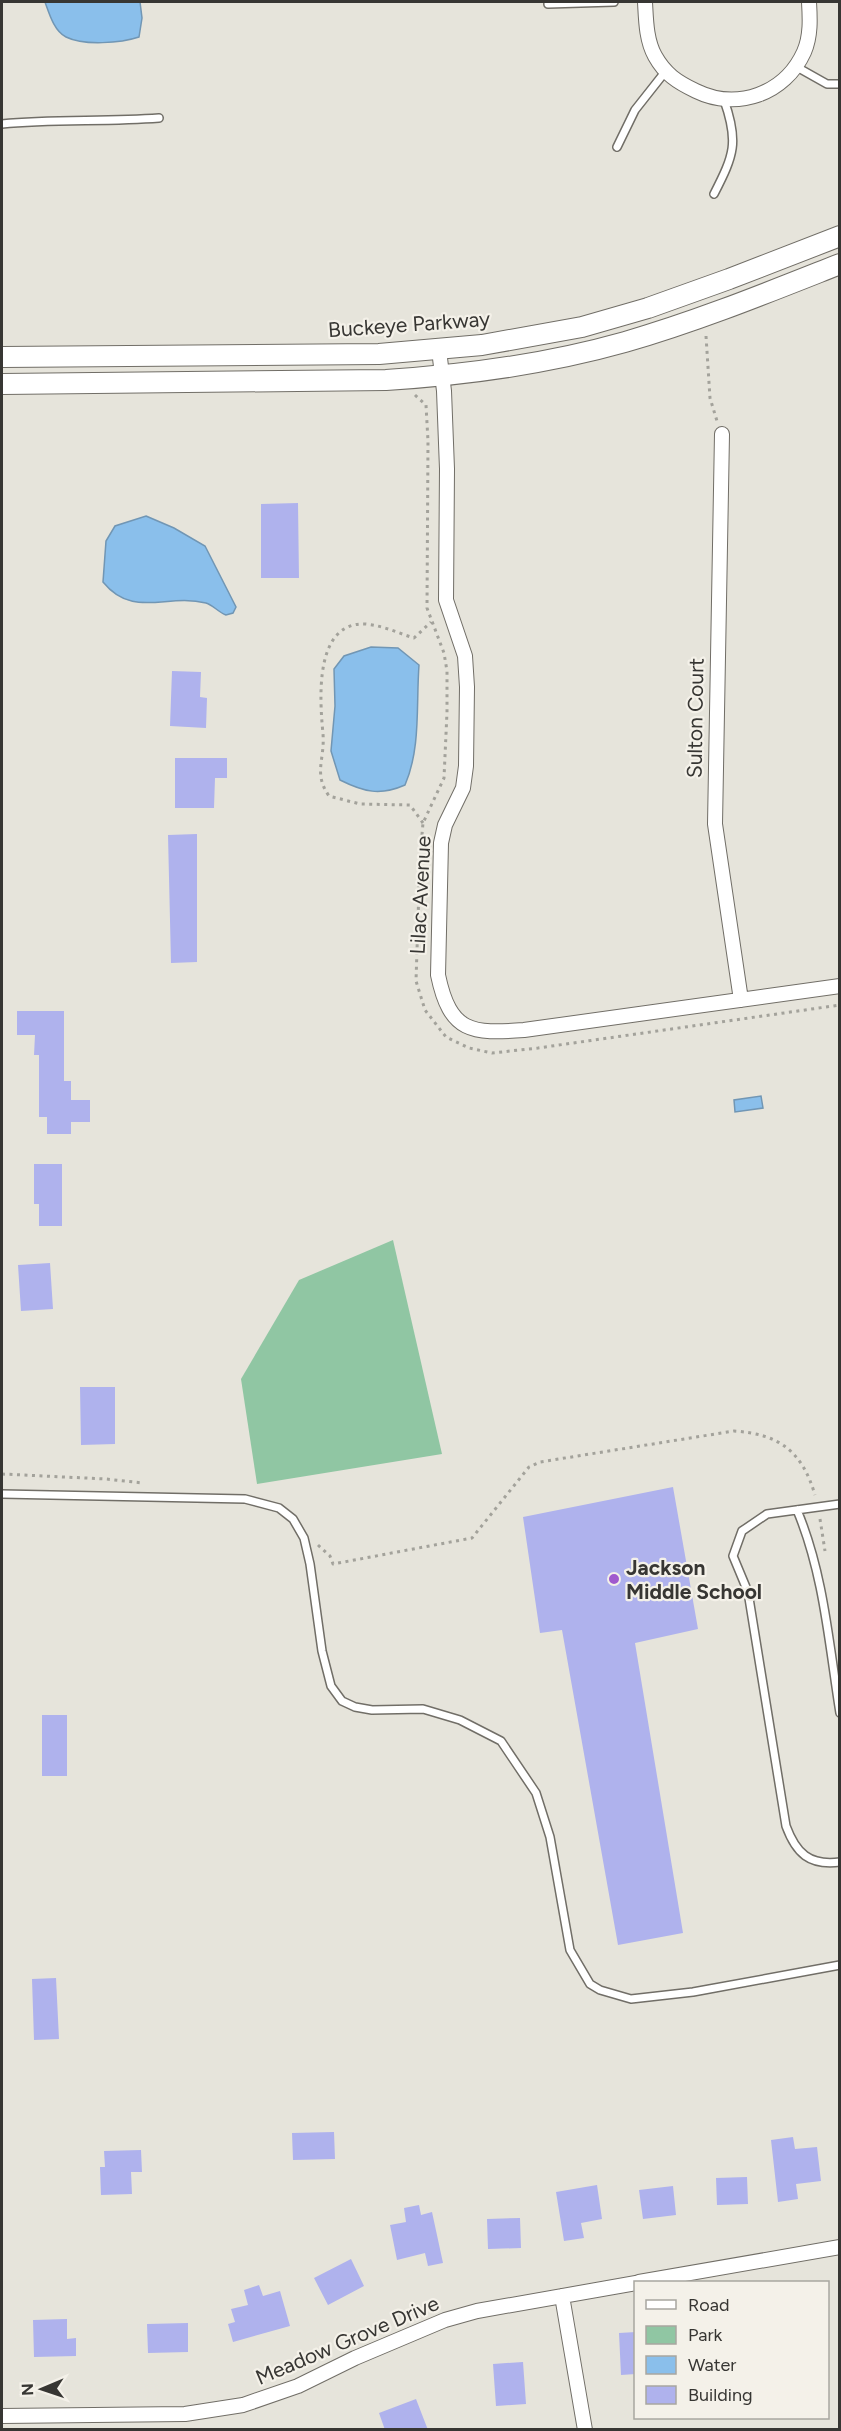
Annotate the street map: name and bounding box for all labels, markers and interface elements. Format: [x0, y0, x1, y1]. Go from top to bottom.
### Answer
street label: Buckeye Parkway [327, 306, 491, 342]
street label: Sulton Court [681, 658, 709, 778]
street label: Lilac Avenue [404, 835, 436, 955]
place label: Jackson Middle School [626, 1555, 762, 1604]
marker: Jackson Middle School [607, 1572, 621, 1586]
legend [634, 2281, 829, 2419]
street label: Meadow Grove Drive [252, 2290, 442, 2390]
text: Road [688, 2294, 729, 2316]
text: Park [688, 2324, 723, 2346]
text: Water [688, 2354, 736, 2376]
north arrow [12, 2359, 72, 2419]
text: N [18, 2383, 37, 2396]
text: Building [688, 2384, 753, 2406]

